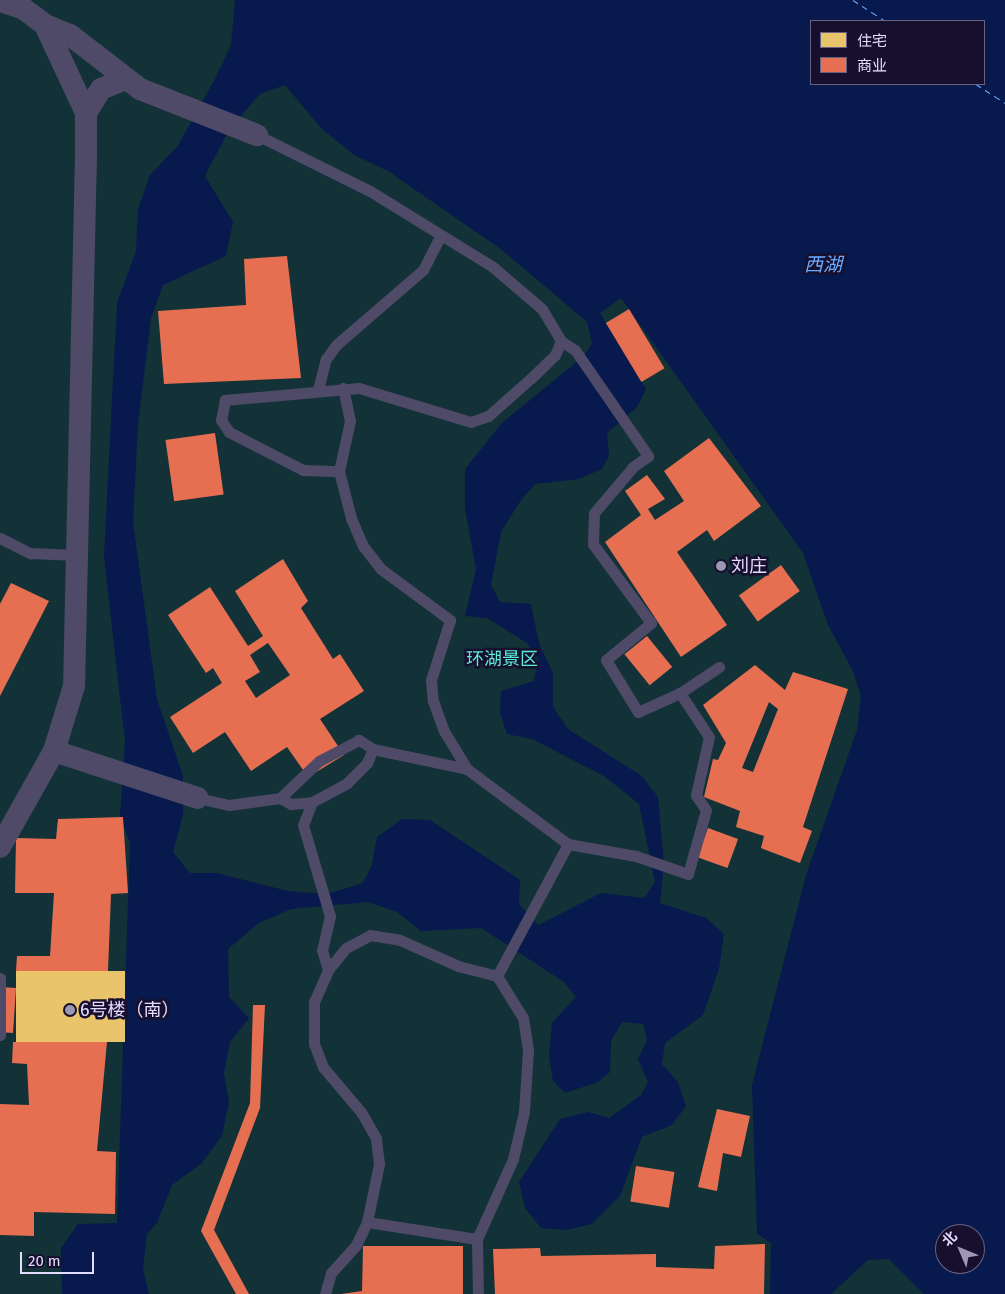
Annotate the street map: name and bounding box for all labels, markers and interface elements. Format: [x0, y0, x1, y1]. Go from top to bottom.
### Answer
legend [810, 20, 985, 85]
text: 住宅 [857, 32, 887, 50]
text: 商业 [857, 57, 887, 75]
water label: 西湖 [804, 254, 842, 276]
place label: 刘庄 [731, 555, 767, 577]
marker: 刘庄 [715, 560, 727, 572]
park label: 环湖景区 [466, 648, 538, 670]
place label: 6号楼（南） [80, 999, 180, 1021]
marker: 6号楼（南） [64, 1004, 76, 1016]
north arrow [935, 1224, 985, 1274]
text: 北 [939, 1228, 961, 1250]
scale bar [22, 1242, 96, 1274]
text: 20 m [28, 1252, 61, 1270]

